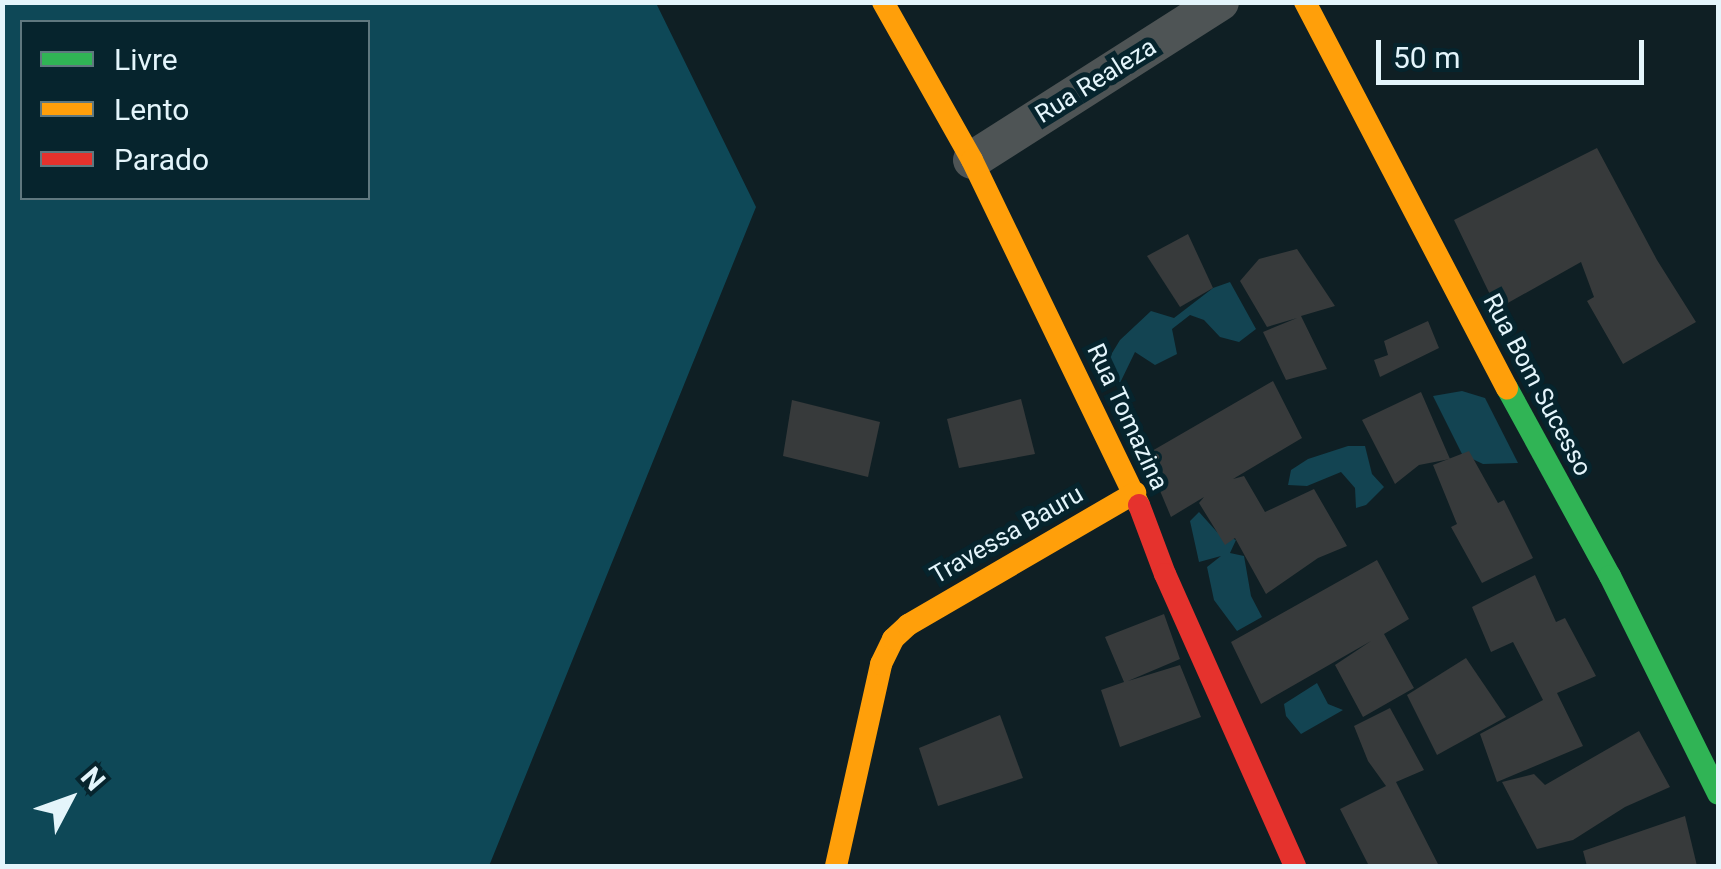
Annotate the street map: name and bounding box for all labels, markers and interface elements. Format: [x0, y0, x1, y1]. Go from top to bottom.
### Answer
legend [20, 20, 370, 200]
scale bar [1381, 20, 1648, 82]
street label: Rua Realeza [1030, 32, 1162, 130]
text: 50 m [1393, 40, 1460, 75]
text: Livre [114, 42, 178, 77]
text: Lento [114, 92, 189, 127]
text: Parado [114, 142, 209, 177]
street label: Rua Bom Sucesso [1476, 289, 1598, 481]
street label: Rua Tomazina [1080, 339, 1174, 495]
street label: Travessa Bauru [925, 479, 1089, 591]
north arrow [20, 749, 120, 849]
text: N [74, 761, 112, 797]

